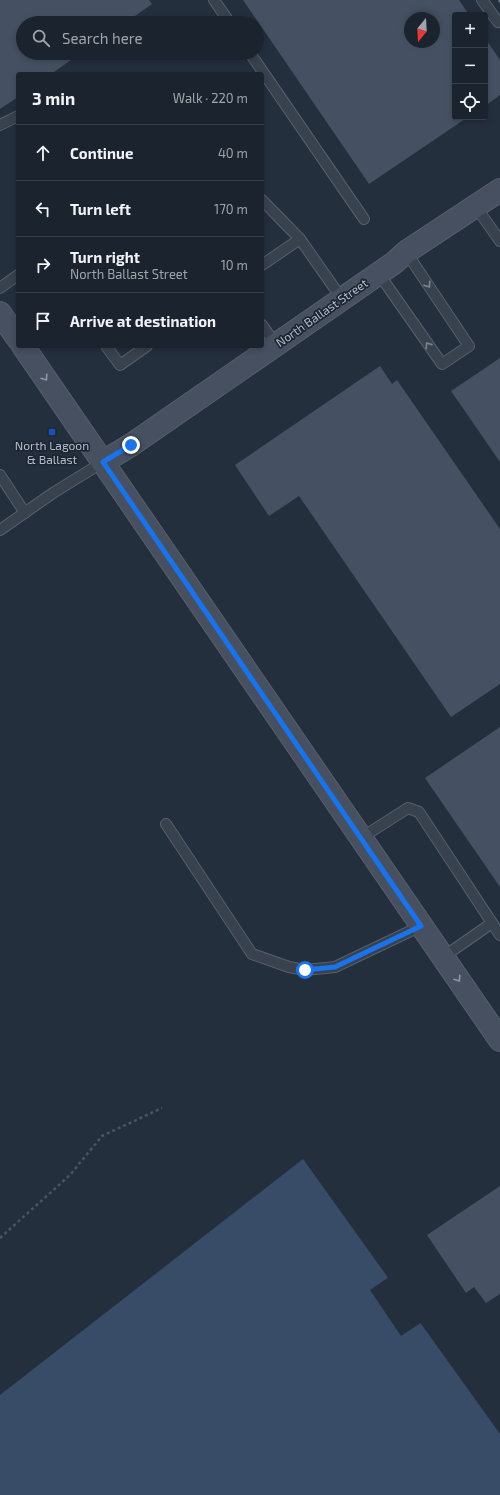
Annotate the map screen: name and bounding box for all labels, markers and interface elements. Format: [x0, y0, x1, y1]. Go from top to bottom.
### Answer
north arrow [404, 12, 440, 48]
map controls [452, 12, 488, 120]
button: + [452, 12, 488, 48]
search box [16, 16, 264, 60]
icon: search [30, 27, 52, 49]
text: Search here [62, 29, 143, 47]
button: − [452, 48, 488, 84]
button: locate [452, 84, 488, 120]
text: 3 min [32, 88, 75, 108]
text: Walk · 220 m [173, 90, 248, 106]
icon: ahead [32, 142, 54, 164]
text: Continue [70, 144, 133, 162]
text: 40 m [218, 145, 248, 161]
icon: left [32, 198, 54, 220]
text: Turn left [70, 200, 131, 218]
text: 170 m [214, 201, 248, 217]
text: Turn right [70, 248, 140, 266]
icon: right [32, 254, 54, 276]
text: 10 m [221, 257, 248, 273]
text: North Ballast Street [70, 266, 188, 282]
street label: North Ballast Street [273, 275, 370, 349]
one-way arrow [423, 281, 431, 288]
icon: arrive [32, 310, 54, 332]
text: Arrive at destination [70, 312, 216, 330]
one-way arrow [426, 342, 433, 349]
one-way arrow [40, 374, 48, 381]
marker: North Lagoon & Ballast [47, 427, 57, 437]
route end [122, 436, 140, 454]
place label: North Lagoon & Ballast [15, 438, 89, 466]
route start [296, 961, 314, 979]
one-way arrow [453, 974, 460, 981]

